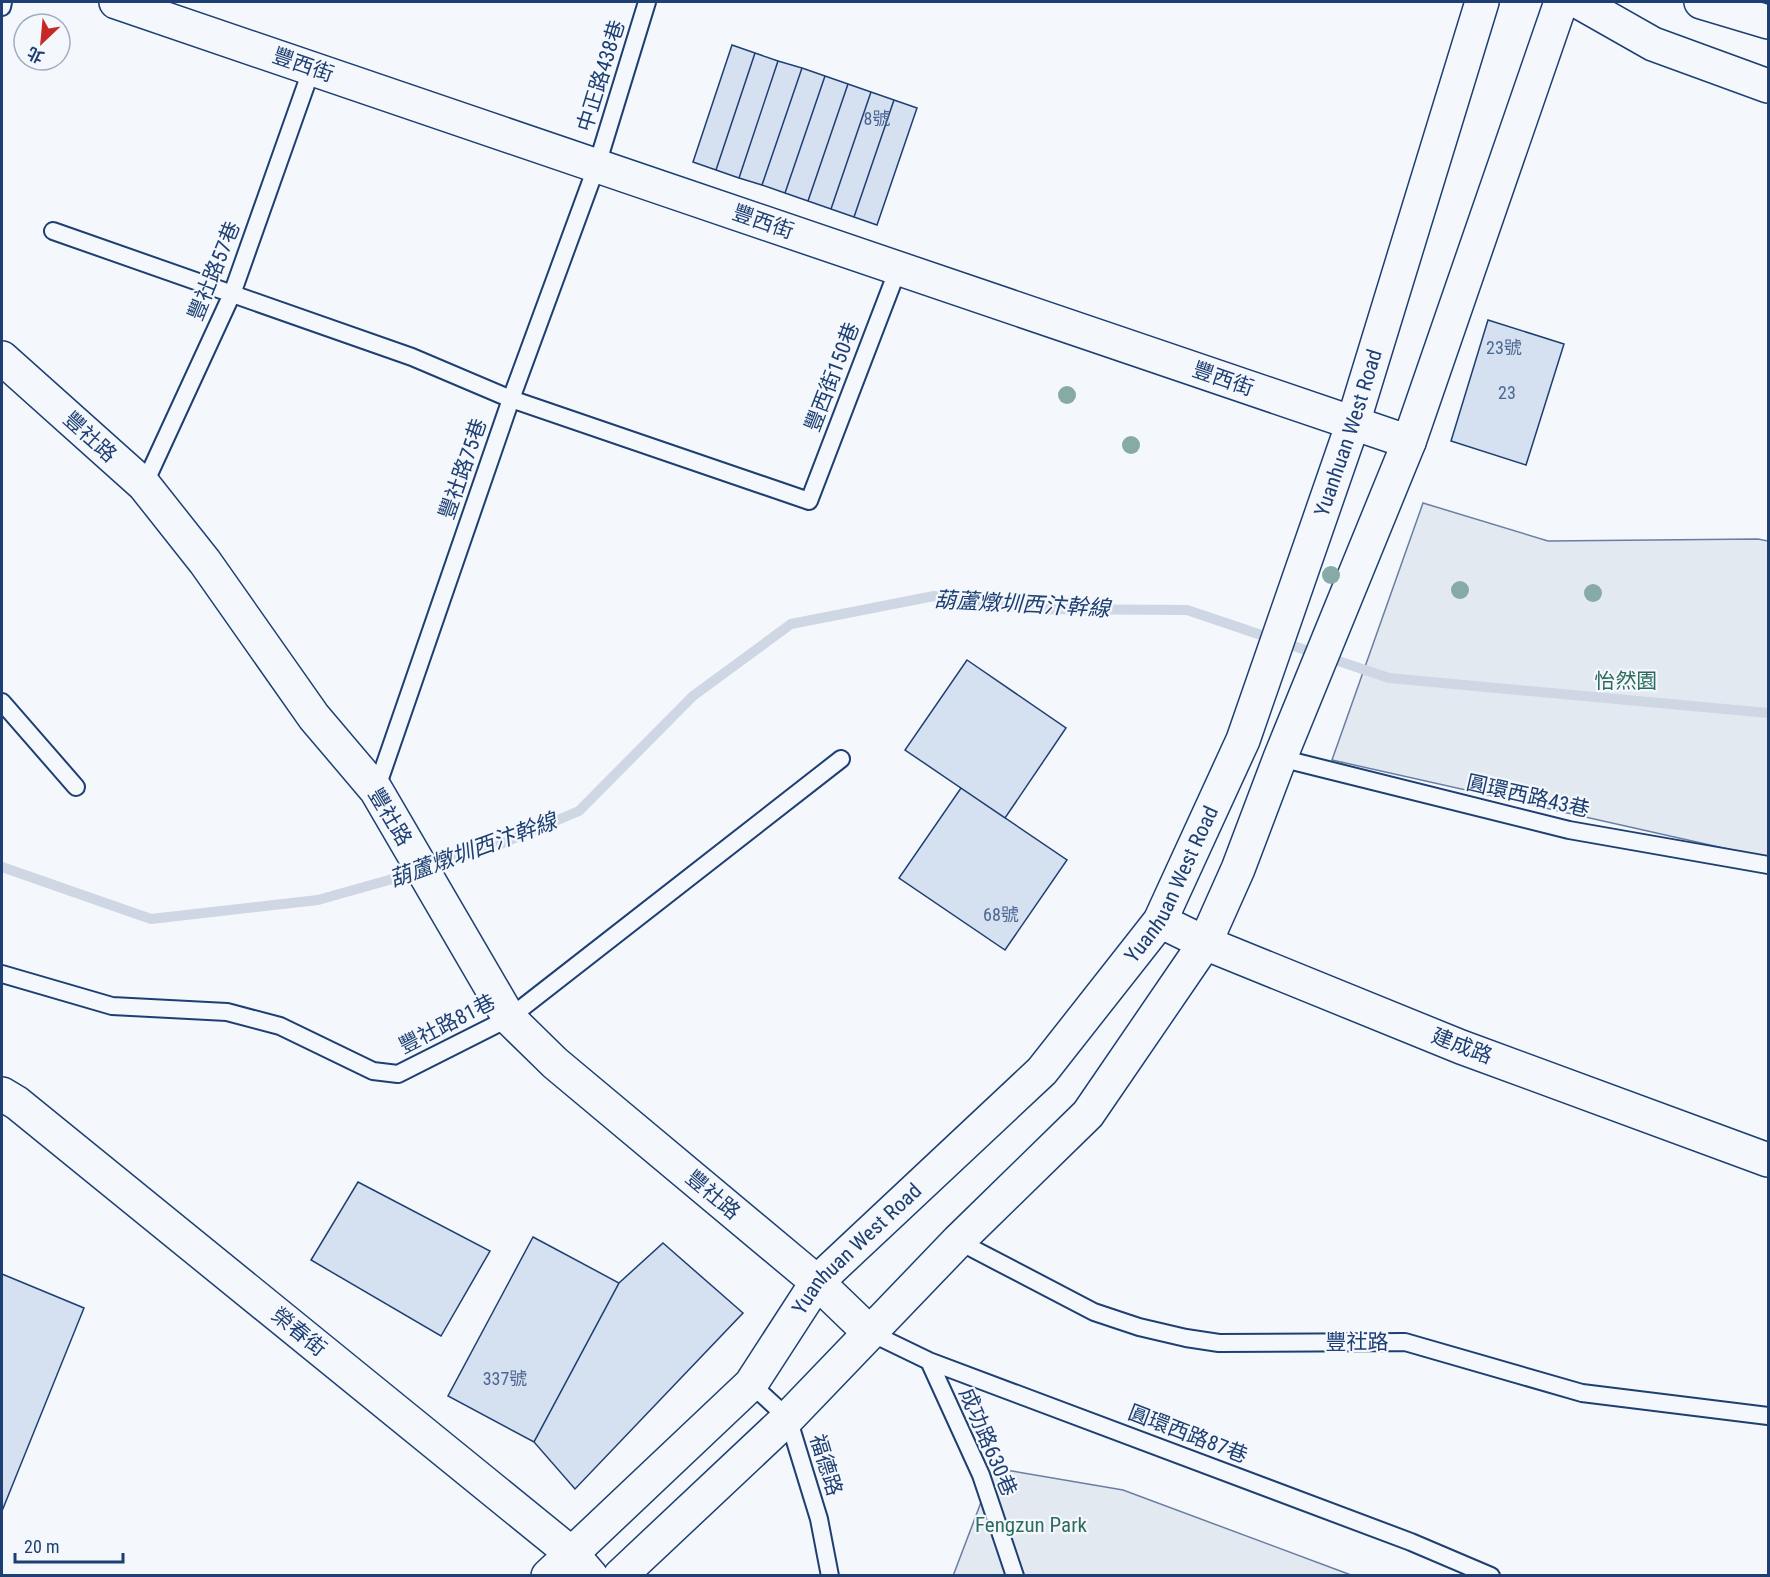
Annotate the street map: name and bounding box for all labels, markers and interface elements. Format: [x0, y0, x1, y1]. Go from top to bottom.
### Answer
north arrow [12, 12, 72, 72]
street label: 中正路438巷 [573, 17, 629, 135]
text: 北 [24, 43, 47, 67]
street label: 豐西街 [269, 43, 337, 87]
house number: 8號 [864, 108, 890, 129]
street label: 豐西街 [729, 200, 797, 244]
street label: 豐社路57巷 [183, 218, 245, 324]
street label: 豐西街150巷 [800, 319, 864, 435]
house number: 23號 [1486, 337, 1522, 358]
street label: Yuanhuan West Road [1309, 346, 1387, 520]
street label: 豐西街 [1189, 357, 1257, 401]
house number: 23 [1498, 382, 1516, 403]
street label: 豐社路 [59, 407, 121, 467]
street label: 豐社路75巷 [435, 416, 491, 522]
water label: 葫蘆燉圳西汴幹線 [933, 587, 1114, 621]
park label: 怡然園 [1595, 669, 1658, 693]
street label: 圓環西路43巷 [1464, 770, 1592, 822]
street label: 豐社路 [363, 784, 417, 850]
street label: Yuanhuan West Road [1120, 802, 1223, 967]
water label: 葫蘆燉圳西汴幹線 [386, 807, 563, 892]
house number: 68號 [983, 904, 1019, 925]
street label: 豐社路81巷 [395, 990, 499, 1058]
street label: 建成路 [1428, 1024, 1496, 1068]
street label: 豐社路 [681, 1166, 745, 1224]
street label: Yuanhuan West Road [787, 1179, 926, 1319]
street label: 榮春街 [267, 1303, 331, 1361]
street label: 豐社路 [1326, 1330, 1389, 1354]
house number: 337號 [483, 1368, 527, 1389]
street label: 成功路630巷 [954, 1384, 1022, 1500]
street label: 圓環西路87巷 [1125, 1400, 1251, 1468]
street label: 福德路 [805, 1431, 847, 1499]
park label: Fengzun Park [975, 1513, 1088, 1537]
scale bar [15, 1526, 123, 1564]
text: 20 m [24, 1536, 59, 1557]

